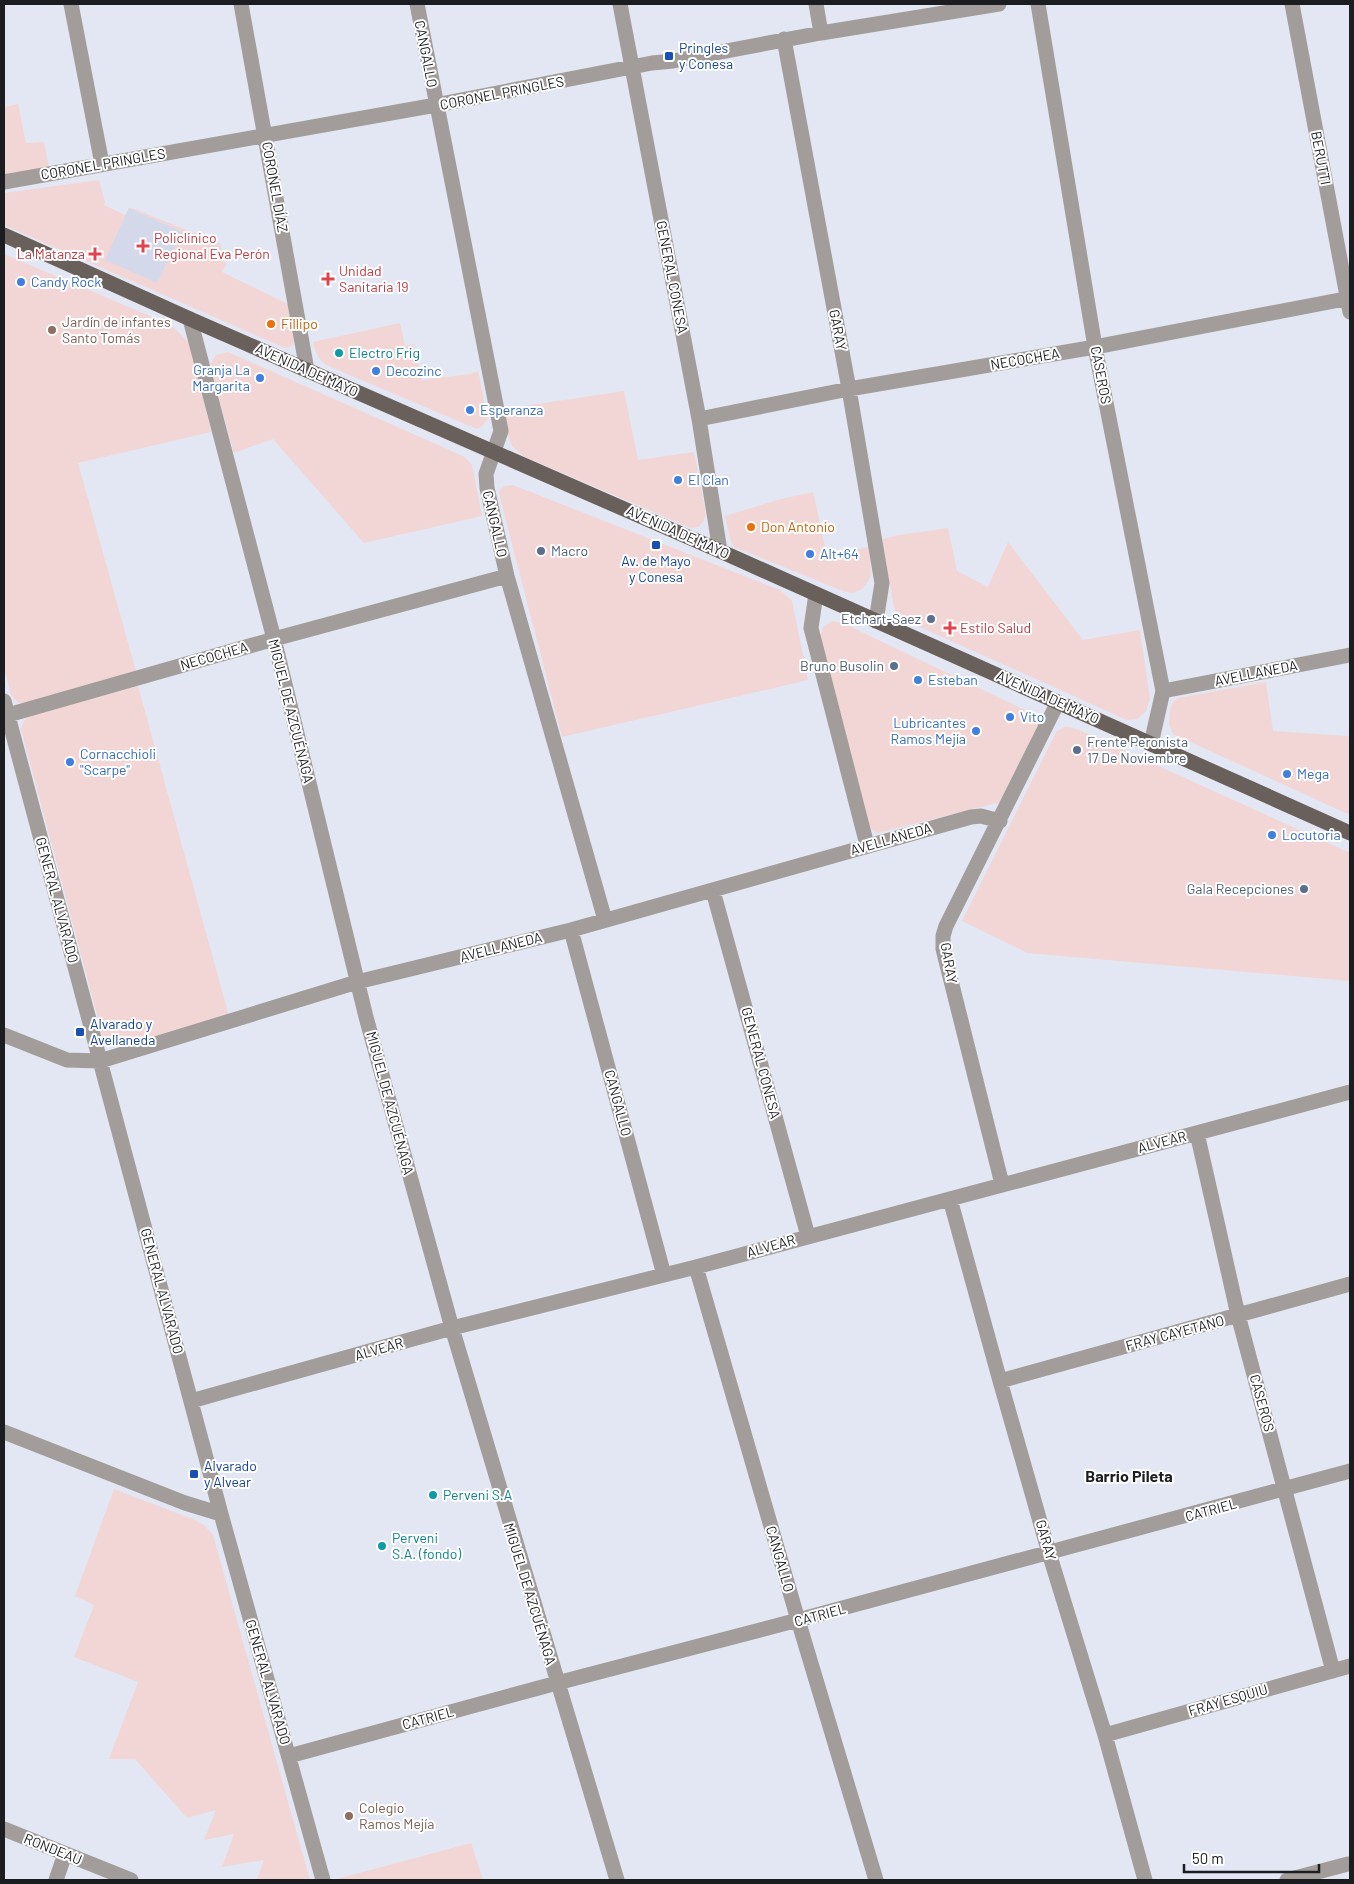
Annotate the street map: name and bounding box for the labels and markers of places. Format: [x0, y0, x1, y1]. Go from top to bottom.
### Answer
place label: Pringles y Conesa [679, 39, 733, 72]
marker: Pringles y Conesa [663, 50, 675, 62]
place label: Policlinico Regional Eva Perón [154, 229, 270, 262]
marker: Policlinico Regional Eva Perón [136, 239, 150, 253]
place label: La Matanza [17, 245, 85, 262]
marker: La Matanza [89, 248, 101, 260]
place label: Unidad Sanitaria 19 [339, 262, 408, 295]
marker: Unidad Sanitaria 19 [321, 272, 335, 286]
place label: Candy Rock [31, 273, 101, 290]
marker: Candy Rock [15, 276, 27, 288]
place label: Jardín de infantes Santo Tomás [62, 313, 171, 346]
place label: Fillipo [281, 315, 318, 332]
marker: Fillipo [265, 318, 277, 330]
marker: Jardín de infantes Santo Tomás [46, 324, 58, 336]
place label: Electro Frig [349, 344, 420, 361]
marker: Electro Frig [333, 347, 345, 359]
place label: Granja La Margarita [192, 361, 250, 394]
place label: Decozinc [386, 362, 442, 379]
marker: Decozinc [370, 365, 382, 377]
marker: Granja La Margarita [254, 372, 266, 384]
place label: Esperanza [480, 401, 543, 418]
marker: Esperanza [464, 404, 476, 416]
place label: El Clan [688, 471, 729, 488]
marker: El Clan [672, 474, 684, 486]
place label: Don Antonio [761, 518, 835, 535]
marker: Don Antonio [745, 521, 757, 533]
marker: Av. de Mayo y Conesa [650, 539, 662, 551]
place label: Macro [551, 542, 588, 559]
marker: Macro [535, 545, 547, 557]
place label: Alt+64 [820, 545, 859, 562]
marker: Alt+64 [804, 548, 816, 560]
place label: Av. de Mayo y Conesa [621, 552, 691, 585]
place label: Etchart-Saez [841, 610, 921, 627]
marker: Etchart-Saez [925, 613, 937, 625]
place label: Estilo Salud [960, 619, 1031, 636]
marker: Estilo Salud [944, 622, 956, 634]
place label: Bruno Busolin [800, 657, 884, 674]
marker: Bruno Busolin [888, 660, 900, 672]
place label: Esteban [928, 671, 978, 688]
marker: Esteban [912, 674, 924, 686]
place label: Vito [1020, 708, 1044, 725]
marker: Vito [1004, 711, 1016, 723]
place label: Lubricantes Ramos Mejía [891, 714, 966, 747]
marker: Lubricantes Ramos Mejía [970, 725, 982, 737]
place label: Frente Peronista 17 De Noviembre [1087, 733, 1188, 766]
marker: Frente Peronista 17 De Noviembre [1071, 744, 1083, 756]
place label: Cornacchioli "Scarpe" [80, 745, 156, 778]
marker: Cornacchioli "Scarpe" [64, 756, 76, 768]
place label: Mega [1297, 765, 1329, 782]
marker: Mega [1281, 768, 1293, 780]
place label: Locutoria [1282, 826, 1341, 843]
marker: Locutoria [1266, 829, 1278, 841]
place label: Gala Recepciones [1187, 880, 1294, 897]
marker: Gala Recepciones [1298, 883, 1310, 895]
place label: Alvarado y Avellaneda [90, 1015, 155, 1048]
marker: Alvarado y Avellaneda [74, 1026, 86, 1038]
place label: Alvarado y Alvear [204, 1457, 257, 1490]
marker: Alvarado y Alvear [188, 1468, 200, 1480]
place label: Perveni S.A [443, 1486, 513, 1503]
marker: Perveni S.A [427, 1489, 439, 1501]
place label: Perveni S.A. (fondo) [392, 1529, 461, 1562]
marker: Perveni S.A. (fondo) [376, 1540, 388, 1552]
place label: Colegio Ramos Mejía [359, 1799, 434, 1832]
marker: Colegio Ramos Mejía [343, 1810, 355, 1822]

